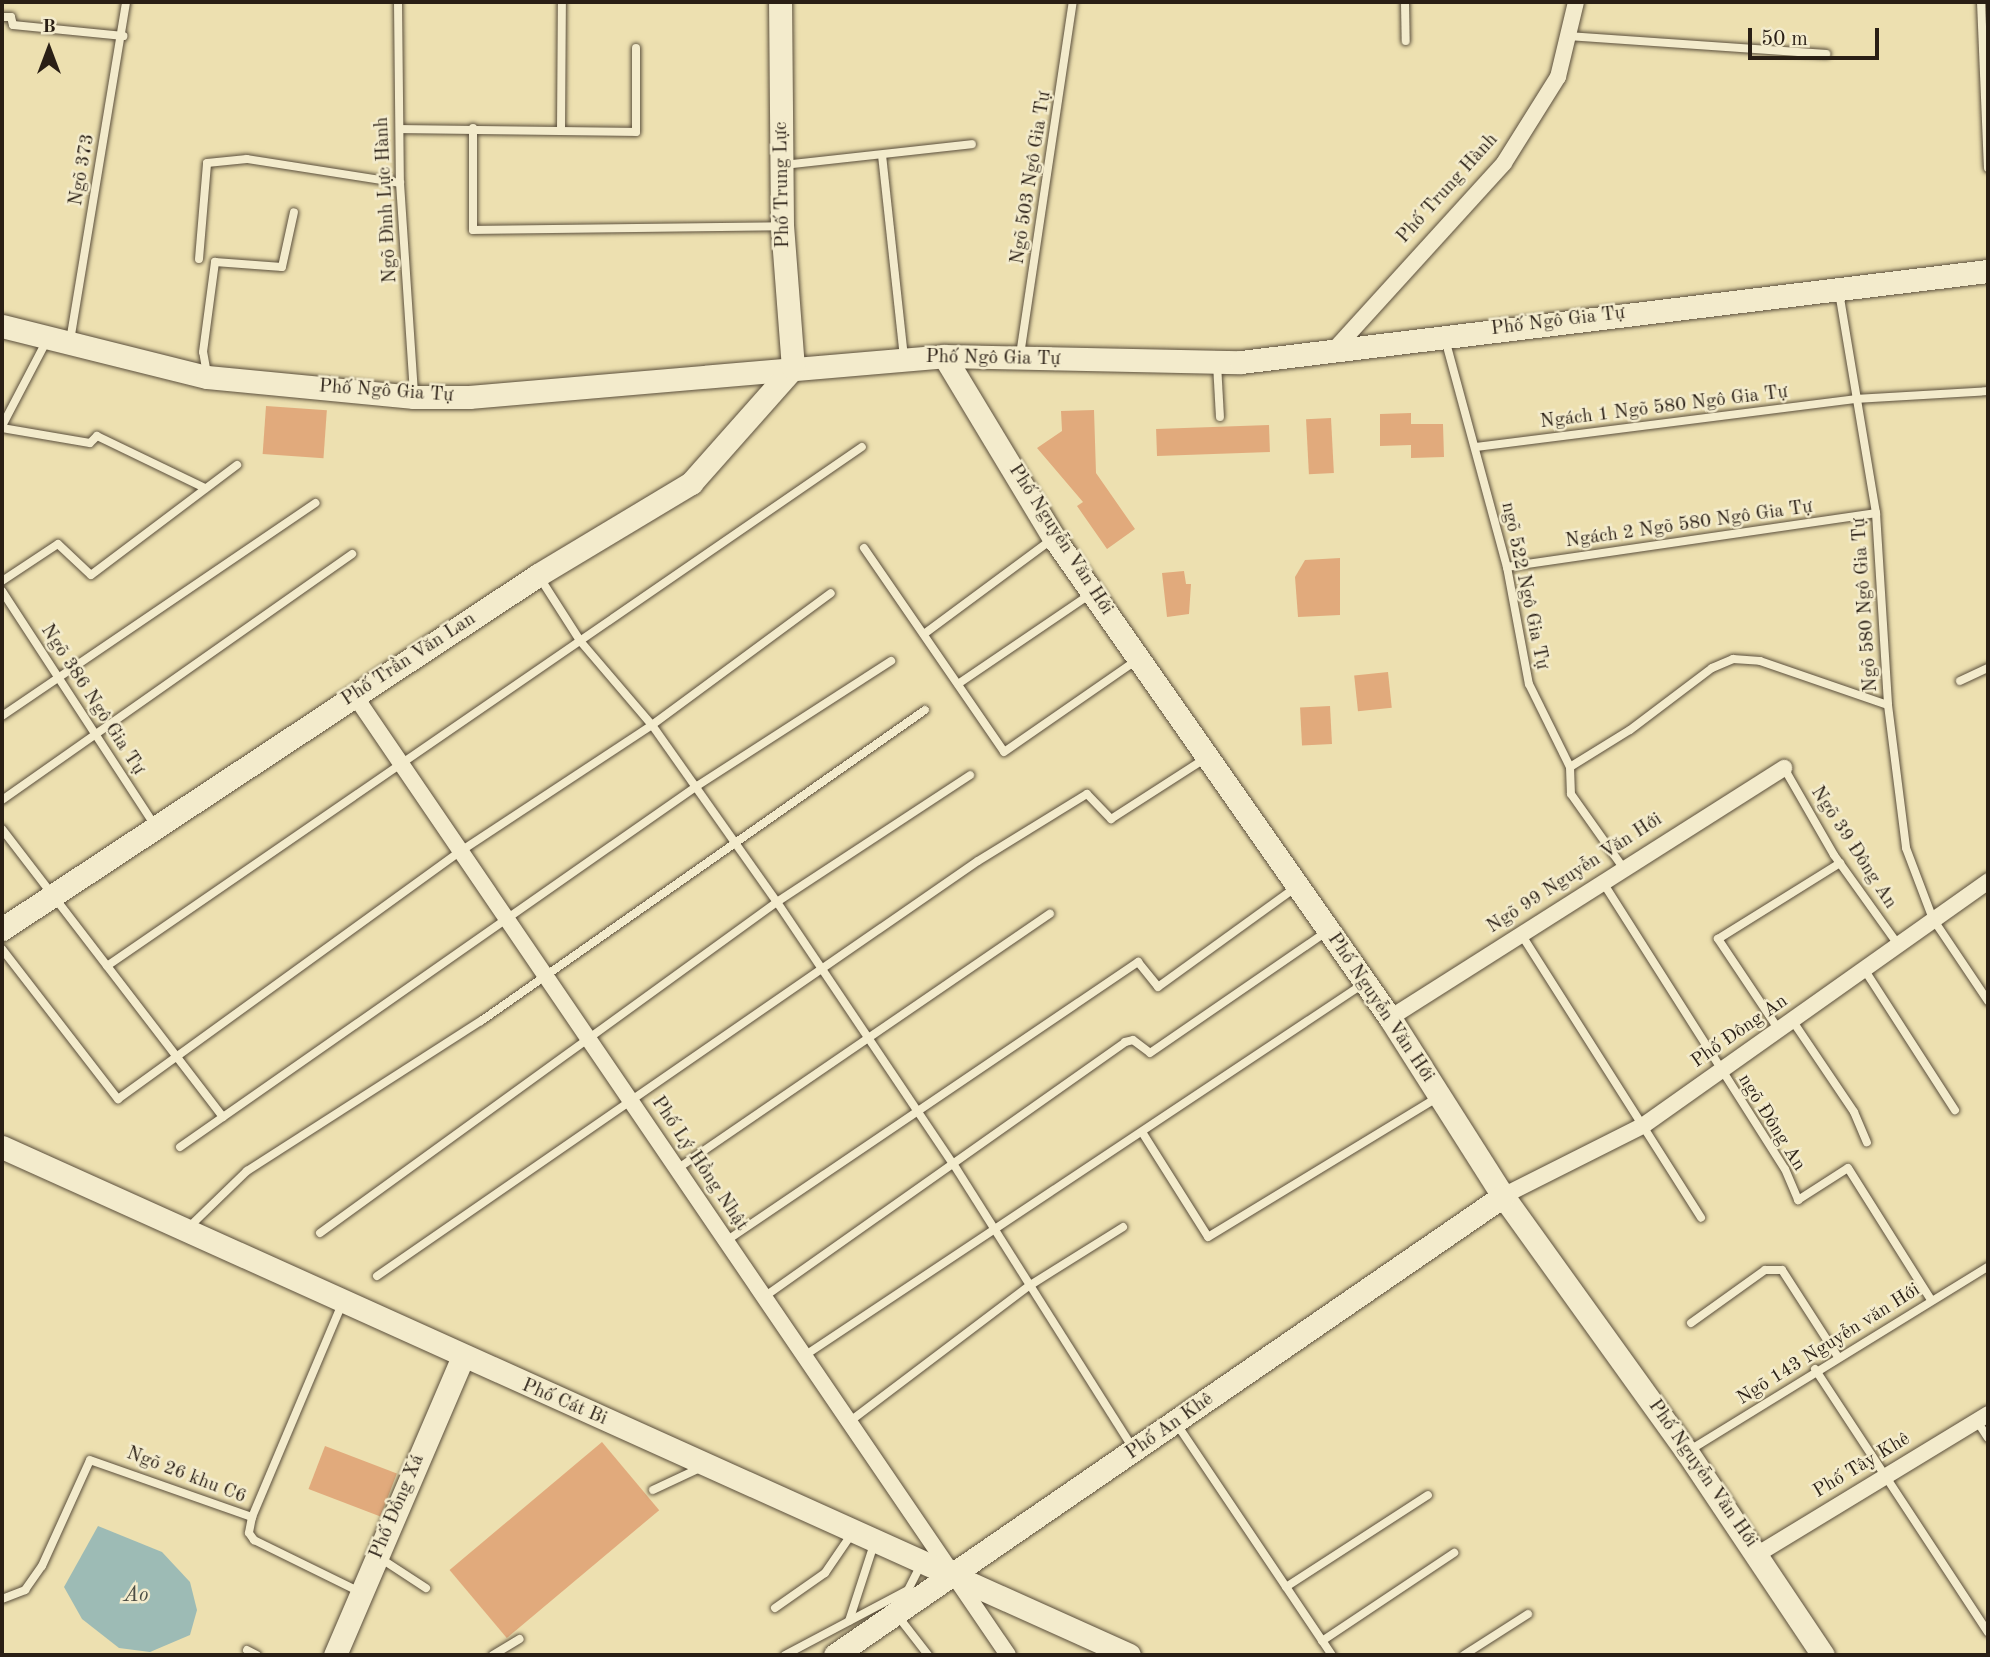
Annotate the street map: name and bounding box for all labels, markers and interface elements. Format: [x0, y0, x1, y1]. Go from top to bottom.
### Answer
north arrow [14, 14, 84, 84]
scale bar [1752, 14, 1883, 58]
text: B [42, 18, 56, 37]
text: 50 m [1761, 29, 1808, 50]
street label: Ngõ 503 Ngô Gia Tự [1007, 90, 1057, 266]
street label: Ngõ Đình Lực Hành [371, 116, 403, 284]
street label: Phố Trung Lực [770, 122, 796, 248]
street label: Phố Trung Hành [1393, 129, 1503, 249]
street label: Ngõ 373 [65, 132, 101, 208]
street label: Phố Ngô Gia Tự [1490, 302, 1626, 342]
street label: Phố Ngô Gia Tự [925, 346, 1061, 372]
street label: Phố Ngô Gia Tự [318, 376, 454, 408]
street label: Ngách 1 Ngõ 580 Ngô Gia Tự [1539, 381, 1789, 435]
street label: Phố Nguyễn Văn Hới [1003, 460, 1117, 620]
street label: Ngách 2 Ngõ 580 Ngô Gia Tự [1564, 496, 1814, 554]
street label: ngõ 522 Ngô Gia Tự [1495, 500, 1553, 672]
street label: Ngõ 580 Ngô Gia Tự [1849, 517, 1883, 693]
street label: Phố Trần Văn Lan [338, 608, 480, 712]
street label: Ngõ 386 Ngô Gia Tự [35, 620, 149, 780]
street label: Ngõ 39 Đông An [1805, 782, 1901, 914]
street label: Ngõ 99 Nguyễn Văn Hới [1483, 809, 1667, 939]
street label: Phố Nguyễn Văn Hới [1322, 929, 1438, 1087]
street label: Phố Đông An [1687, 990, 1793, 1074]
street label: ngõ Đông An [1732, 1070, 1810, 1176]
street label: Phố Lý Hồng Nhật [646, 1092, 752, 1236]
street label: Ngõ 143 Nguyễn văn Hới [1733, 1279, 1925, 1411]
street label: Phố Cát Bi [518, 1375, 610, 1431]
street label: Phố An Khê [1122, 1389, 1218, 1465]
street label: Phố Nguyễn Văn Hới [1642, 1396, 1762, 1552]
street label: Phố Tây Khê [1810, 1428, 1914, 1504]
street label: Ngõ 26 khu C6 [123, 1443, 249, 1509]
street label: Phố Đồng Xá [366, 1451, 430, 1563]
water label: Ao [124, 1583, 148, 1609]

